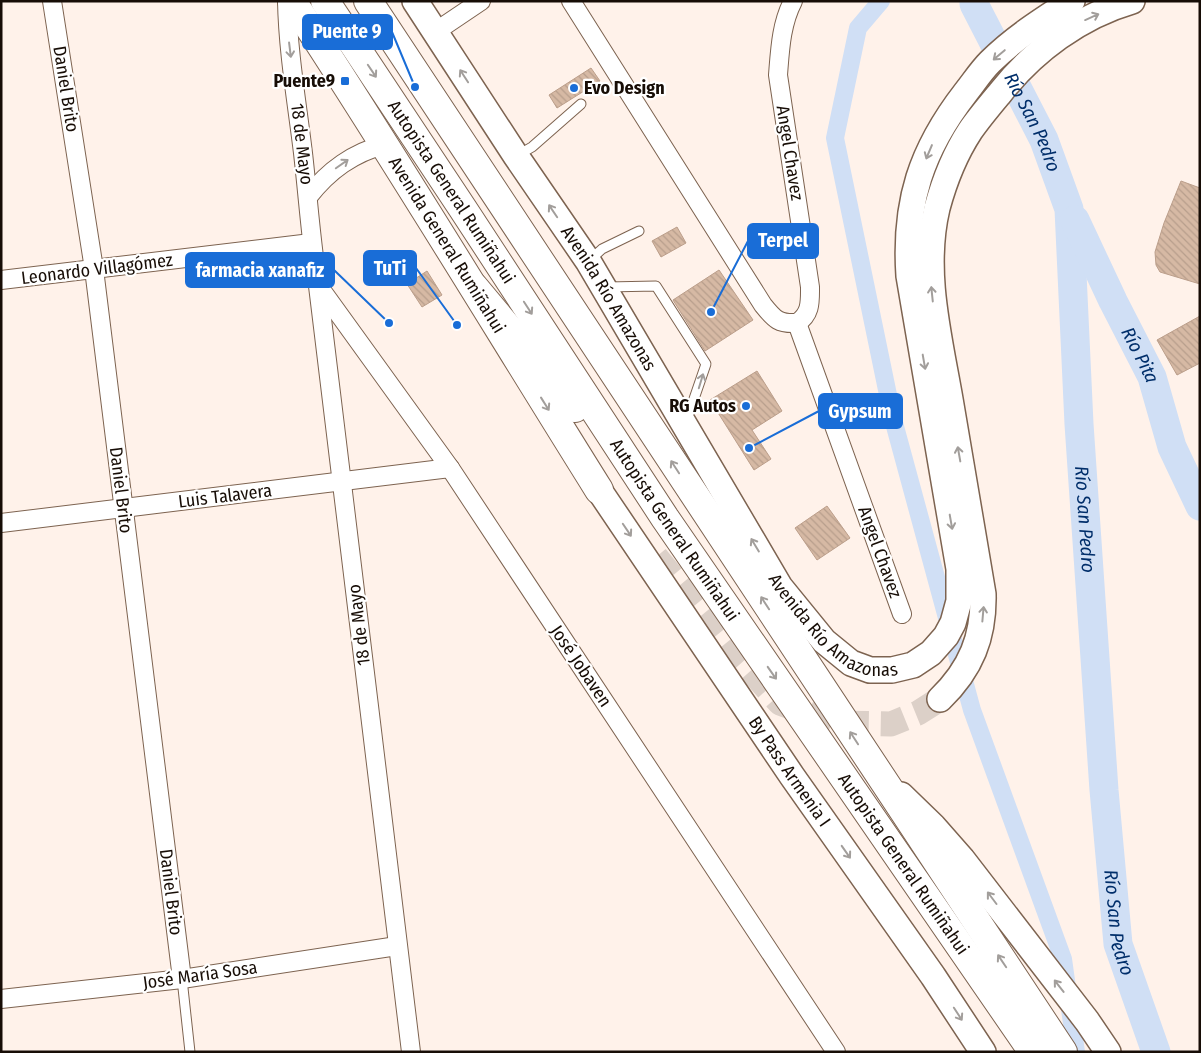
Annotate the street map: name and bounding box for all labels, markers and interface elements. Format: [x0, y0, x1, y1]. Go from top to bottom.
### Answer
one-way arrow [1084, 12, 1099, 22]
callout: Puente 9 [303, 15, 392, 49]
text: Puente 9 [312, 20, 382, 43]
one-way arrow [285, 42, 295, 58]
street label: Daniel Brito [48, 44, 84, 134]
one-way arrow [993, 49, 1006, 60]
one-way arrow [366, 64, 377, 78]
one-way arrow [459, 69, 469, 83]
water label: Río San Pedro [999, 69, 1065, 175]
place label: Puente9 [273, 70, 335, 92]
marker: Puente9 [339, 75, 351, 87]
place label: Evo Design [584, 77, 665, 99]
marker: Evo Design [568, 82, 580, 94]
street label: Autopista General Rumiñahui [383, 96, 520, 288]
street label: 18 de Mayo [286, 102, 318, 186]
street label: Angel Chavez [772, 104, 808, 202]
one-way arrow [924, 144, 934, 159]
street label: Avenida General Rumiñahui [384, 153, 510, 337]
one-way arrow [335, 159, 349, 169]
one-way arrow [548, 204, 558, 218]
street label: Avenida Río Amazonas [556, 222, 661, 375]
callout: Terpel [748, 224, 818, 258]
text: Terpel [758, 229, 809, 252]
street label: Leonardo Villagómez [20, 249, 174, 289]
callout: TuTi [364, 251, 416, 285]
callout: farmacia xanafiz [186, 253, 334, 287]
text: TuTi [374, 257, 406, 280]
text: farmacia xanafiz [196, 259, 324, 282]
one-way arrow [928, 286, 937, 302]
one-way arrow [524, 301, 534, 315]
water label: Río Pita [1116, 323, 1164, 385]
one-way arrow [919, 354, 929, 370]
one-way arrow [697, 373, 707, 389]
callout: Gypsum [819, 394, 902, 428]
place label: RG Autos [669, 395, 736, 417]
one-way arrow [541, 396, 551, 410]
marker: RG Autos [740, 400, 752, 412]
text: Gypsum [828, 400, 892, 423]
street label: Autopista General Rumiñahui [605, 435, 744, 625]
street label: Daniel Brito [105, 446, 137, 534]
one-way arrow [954, 446, 964, 462]
one-way arrow [670, 460, 680, 474]
water label: Río San Pedro [1070, 465, 1100, 574]
street label: Luis Talavera [177, 479, 273, 513]
street label: Angel Chavez [853, 503, 907, 601]
one-way arrow [946, 514, 956, 530]
one-way arrow [622, 523, 632, 537]
one-way arrow [749, 538, 759, 553]
street label: Avenida Río Amazonas [764, 570, 900, 681]
street label: 18 de Mayo [343, 583, 375, 667]
one-way arrow [759, 596, 769, 610]
one-way arrow [978, 607, 987, 623]
street label: José Jobaven [546, 621, 616, 711]
one-way arrow [767, 666, 777, 680]
street label: By Pass Armenia I [744, 712, 835, 831]
one-way arrow [849, 732, 859, 746]
street label: Autopista General Rumiñahui [833, 769, 974, 959]
one-way arrow [841, 845, 851, 859]
street label: Daniel Brito [155, 848, 187, 936]
water label: Río San Pedro [1099, 869, 1139, 979]
one-way arrow [987, 891, 997, 905]
one-way arrow [997, 954, 1008, 968]
street label: José María Sosa [141, 956, 259, 994]
one-way arrow [1054, 980, 1065, 993]
one-way arrow [953, 1007, 963, 1021]

